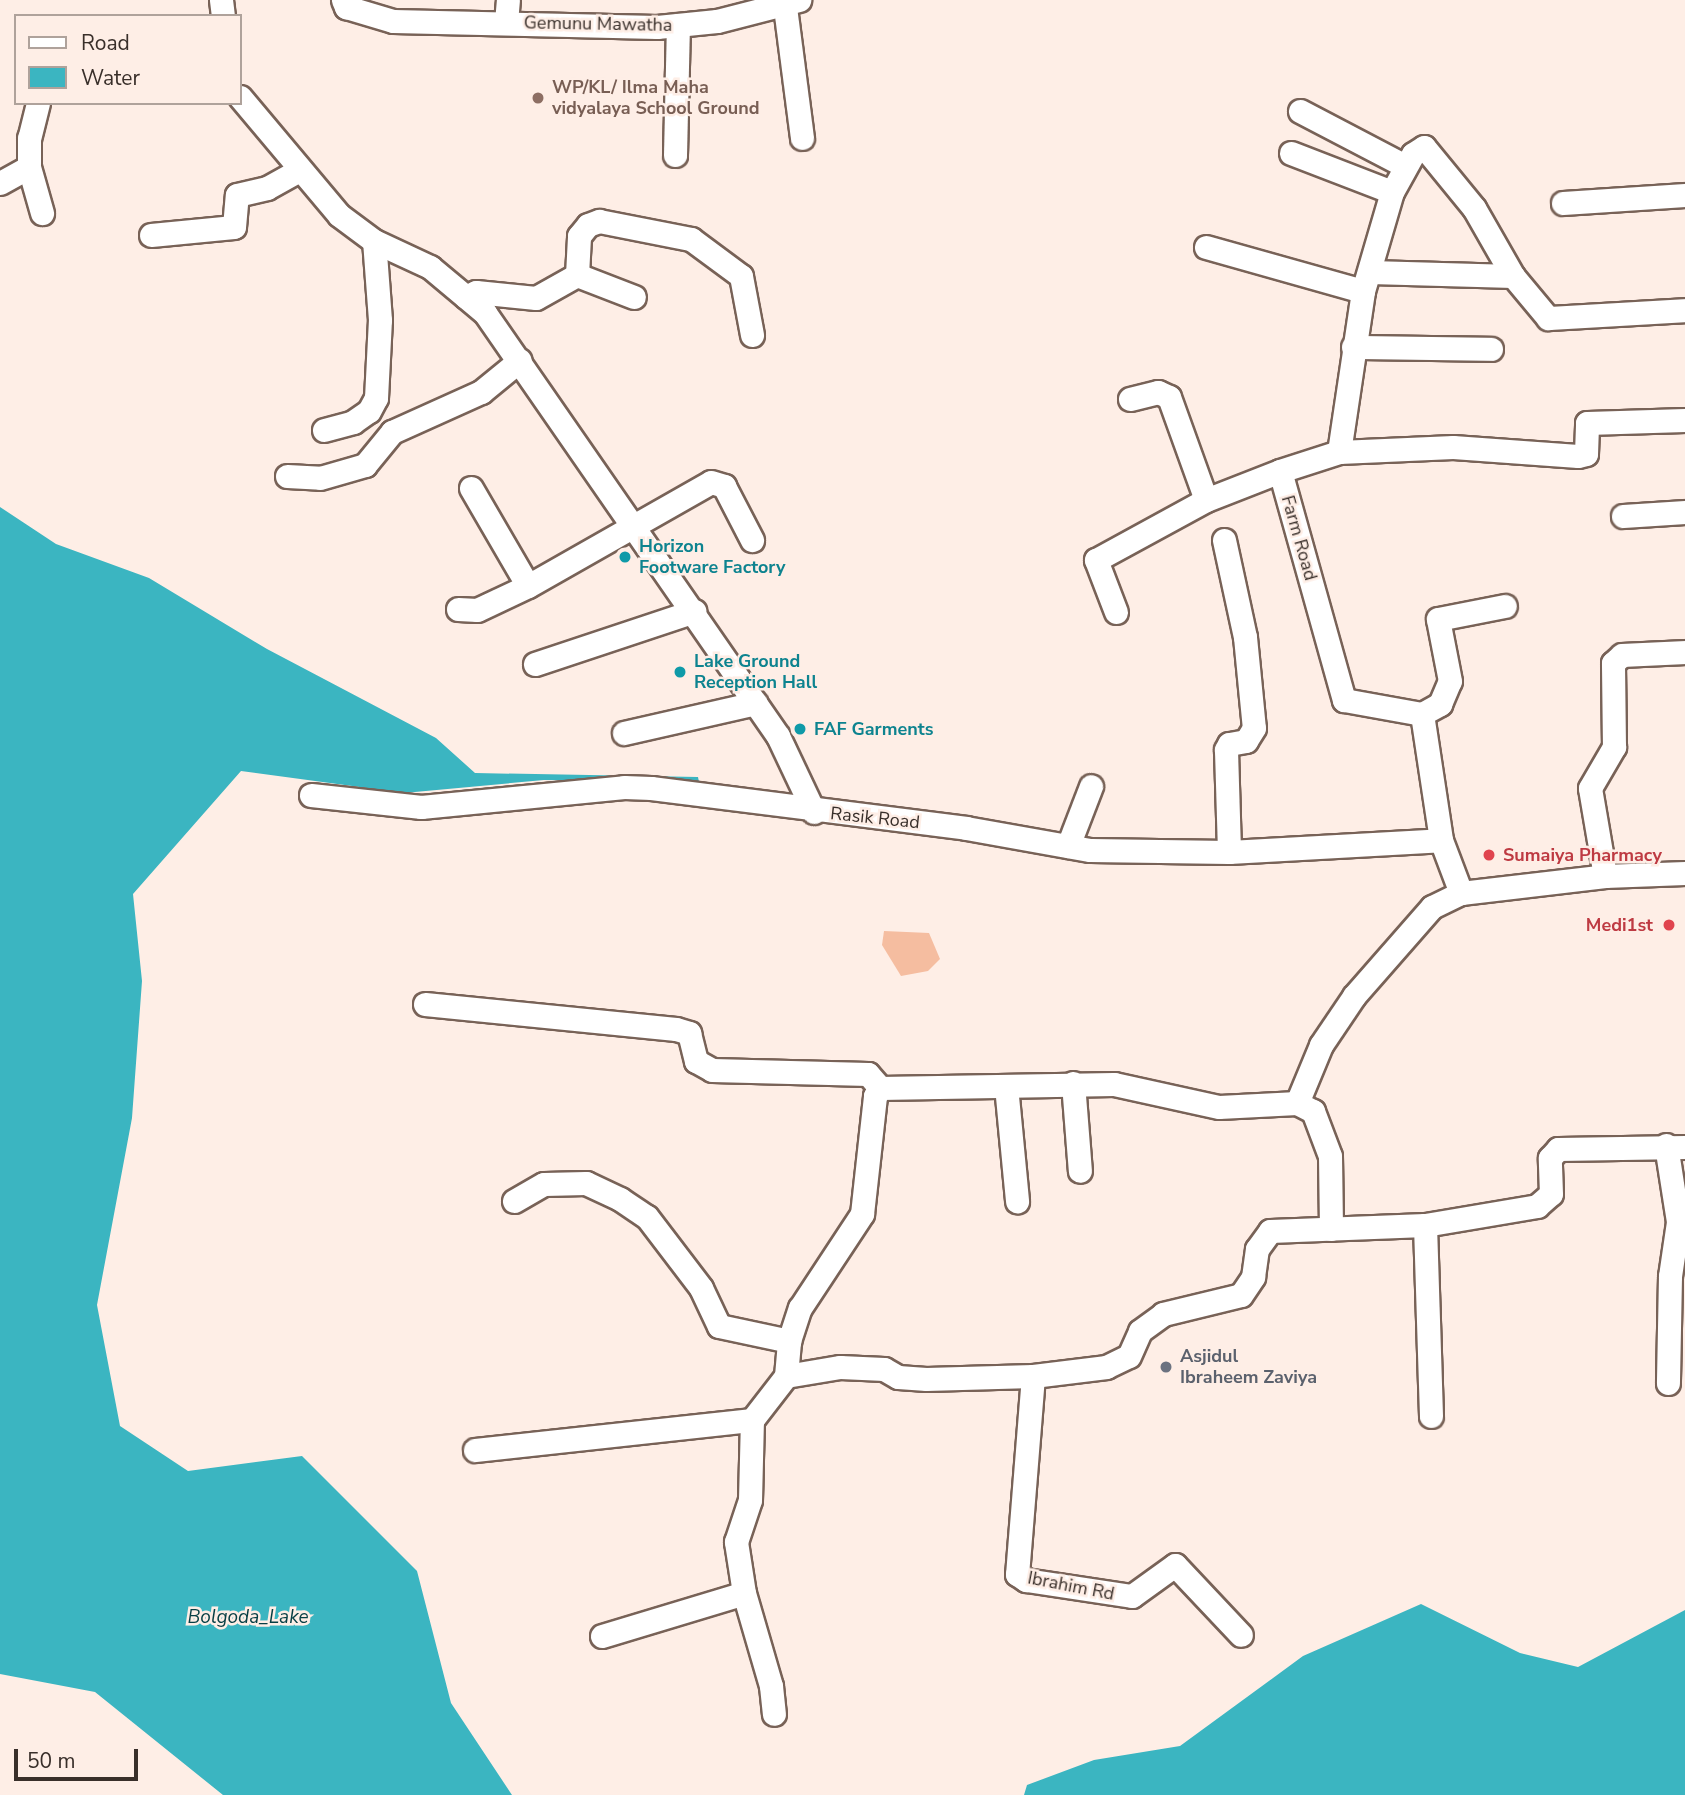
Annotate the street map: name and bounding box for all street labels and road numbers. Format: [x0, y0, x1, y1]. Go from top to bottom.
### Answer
street label: Gemunu Mawatha [524, 12, 672, 36]
street label: Farm Road [1277, 493, 1321, 583]
street label: Rasik Road [829, 803, 921, 833]
street label: Ibrahim Rd [1026, 1567, 1116, 1605]

